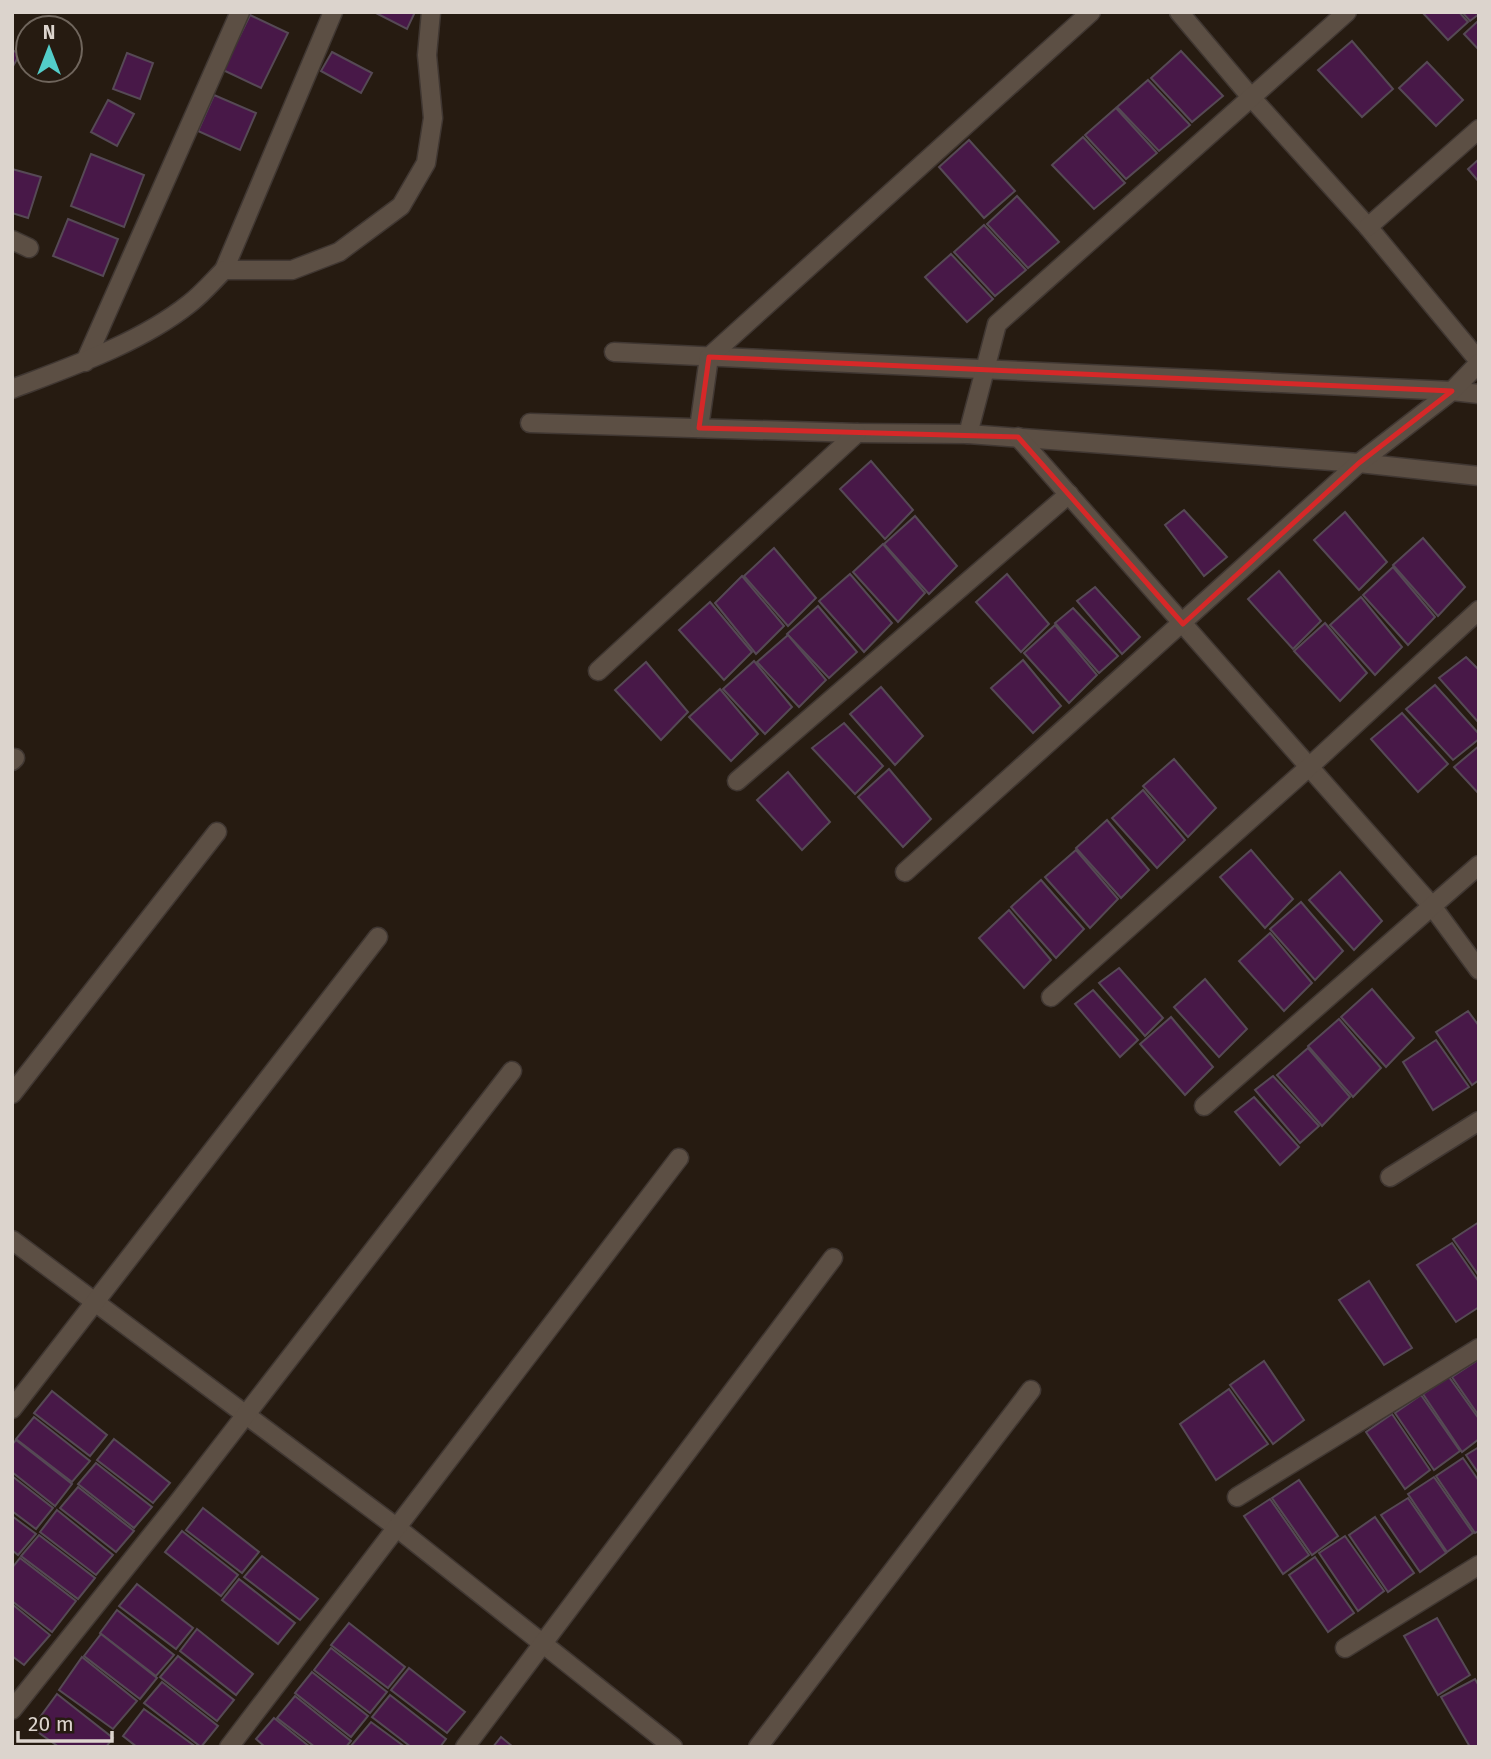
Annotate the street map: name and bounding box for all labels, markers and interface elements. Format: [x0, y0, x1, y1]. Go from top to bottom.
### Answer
north arrow [14, 14, 84, 84]
text: N [43, 21, 55, 44]
scale bar [18, 1700, 112, 1744]
text: 20 m [28, 1711, 74, 1737]

